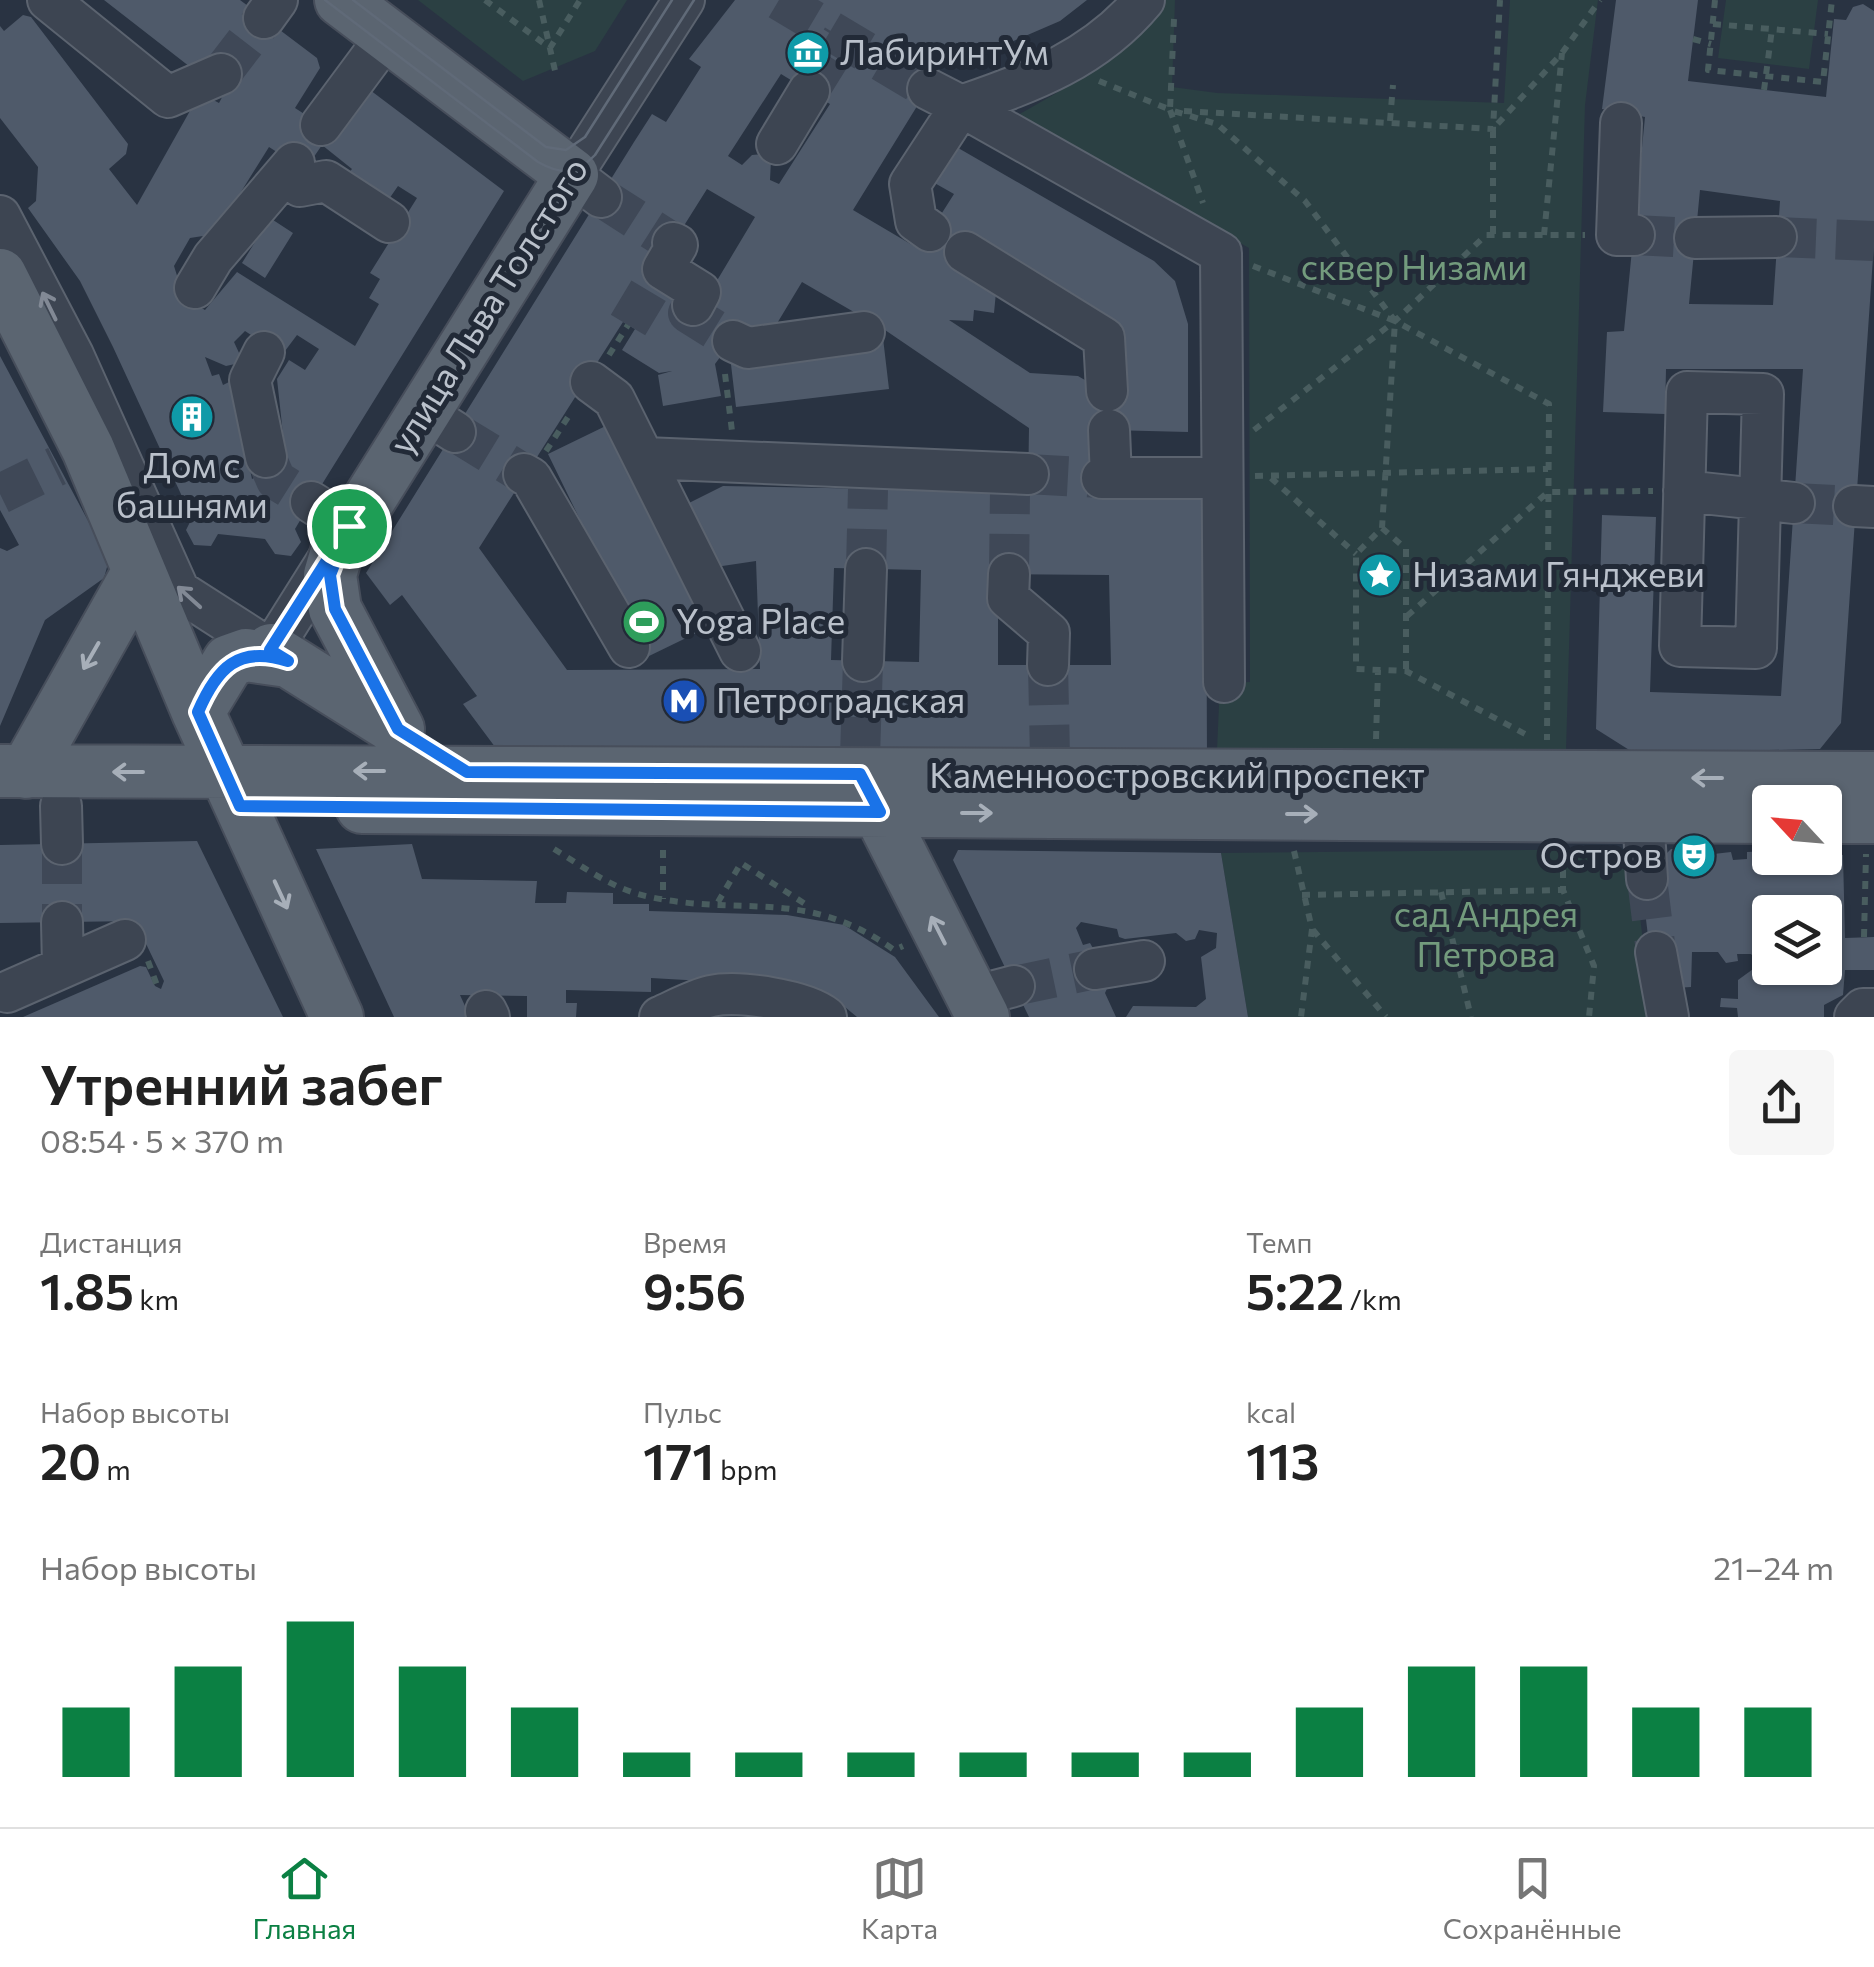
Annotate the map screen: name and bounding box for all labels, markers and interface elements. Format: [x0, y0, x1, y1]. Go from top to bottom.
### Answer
place label: ЛабиринтУм [840, 29, 1049, 72]
museum icon: ЛабиринтУм [785, 30, 831, 76]
street label: улица Льва Толстого [378, 149, 596, 461]
park label: сквер Низами [1301, 244, 1527, 287]
one-way arrow [39, 291, 58, 321]
building icon: Дом с башнями [169, 394, 215, 440]
place label: Дом с башнями [116, 442, 268, 525]
pin [307, 484, 392, 569]
icon: arrive [322, 499, 377, 554]
place label: Низами Гянджеви [1412, 551, 1705, 594]
place icon: Низами Гянджеви [1357, 552, 1403, 598]
one-way arrow [177, 585, 202, 608]
place label: Yoga Place [676, 598, 845, 641]
sports icon: Yoga Place [621, 599, 667, 645]
one-way arrow [81, 641, 101, 670]
place label: Петроградская [716, 677, 965, 720]
metro station icon: Петроградская [661, 678, 707, 724]
street label: Каменноостровский проспект [929, 752, 1425, 795]
one-way arrow [112, 762, 144, 782]
one-way arrow [354, 762, 386, 780]
one-way arrow [1691, 768, 1724, 788]
north arrow [1752, 785, 1842, 875]
map controls [1752, 785, 1842, 985]
one-way arrow [960, 804, 992, 822]
one-way arrow [1284, 804, 1317, 824]
place label: Остров [1540, 832, 1662, 875]
theatre icon: Остров [1671, 833, 1717, 879]
one-way arrow [273, 879, 291, 910]
park label: сад Андрея Петрова [1394, 891, 1578, 974]
button: layers [1752, 895, 1842, 985]
one-way arrow [928, 916, 947, 946]
text: Утренний забег [40, 1049, 443, 1116]
button: share [1729, 1050, 1834, 1155]
text: 08:54 · 5 × 370 m [40, 1120, 284, 1160]
text: Дистанция [40, 1225, 183, 1259]
text: Время [643, 1225, 727, 1259]
text: Темп [1246, 1225, 1312, 1259]
text: 1.85 [40, 1259, 134, 1320]
text: 9:56 [643, 1259, 746, 1320]
text: 5:22 [1246, 1259, 1344, 1320]
text: km [134, 1282, 179, 1316]
text: /km [1344, 1282, 1402, 1316]
text: Набор высоты [40, 1395, 230, 1429]
text: Пульс [643, 1395, 722, 1429]
text: kcal [1246, 1395, 1296, 1429]
text: 20 [40, 1429, 101, 1490]
text: 171 [643, 1429, 715, 1490]
text: 113 [1246, 1429, 1319, 1490]
text: m [101, 1452, 131, 1486]
text: bpm [715, 1452, 778, 1486]
text: Набор высоты [40, 1547, 257, 1587]
text: 21–24 m [1713, 1547, 1834, 1587]
tab: Главная [252, 1851, 356, 1945]
tab: Карта [861, 1851, 938, 1945]
tab: Сохранённые [1443, 1851, 1622, 1945]

